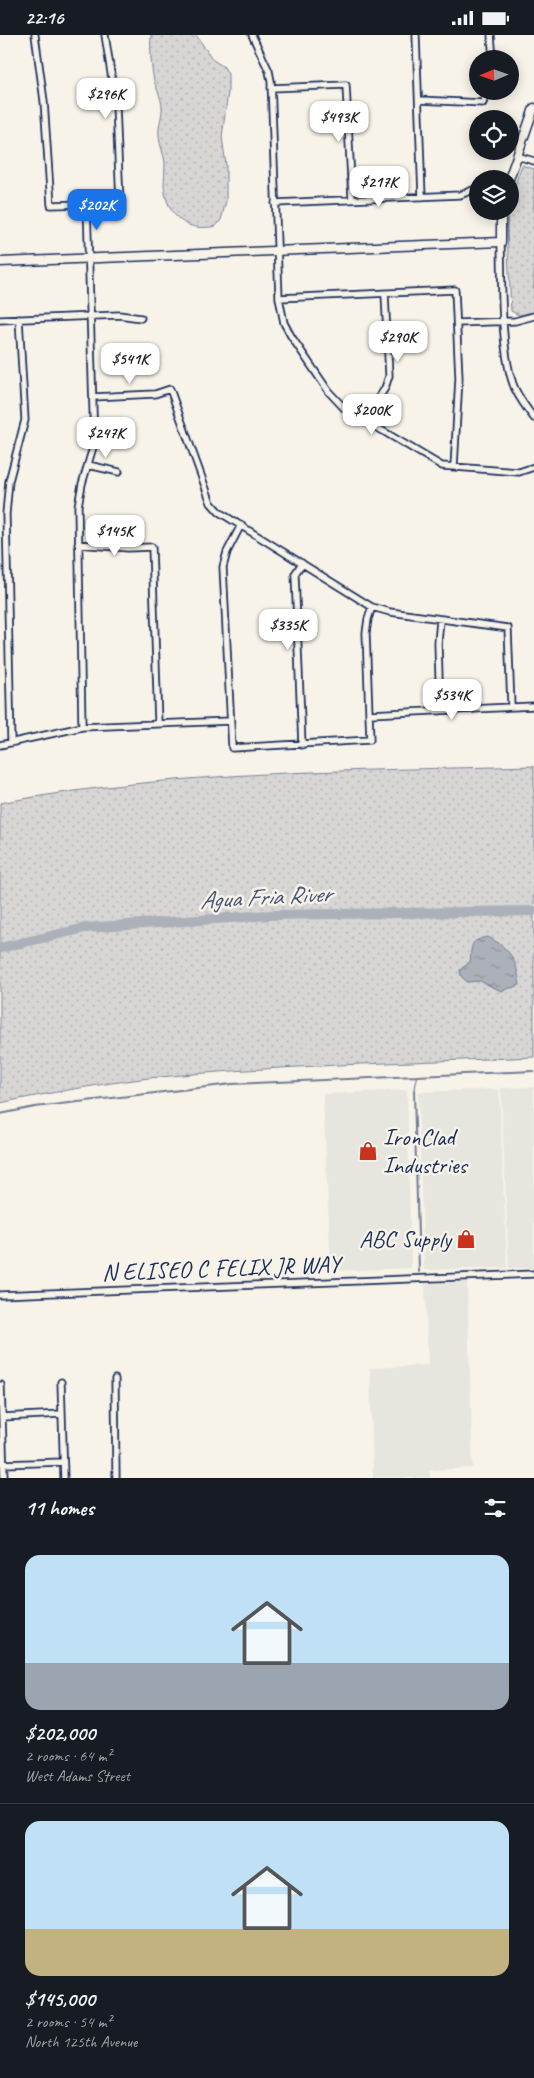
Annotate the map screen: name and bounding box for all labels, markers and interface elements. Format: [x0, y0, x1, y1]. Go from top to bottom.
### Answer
text: 22:16 [25, 6, 63, 30]
north arrow [469, 50, 519, 100]
map controls [469, 50, 519, 220]
pin: $296K [71, 77, 141, 120]
text: $296K [87, 84, 125, 104]
pin: $493K [304, 101, 374, 143]
text: $493K [321, 107, 357, 127]
button: locate [469, 110, 519, 160]
pin: $217K [344, 165, 414, 208]
button: layers [469, 170, 519, 220]
text: $217K [361, 172, 397, 192]
pin: $202K [62, 189, 132, 231]
text: $202K [79, 195, 115, 215]
pin: $290K [363, 321, 433, 363]
text: $290K [380, 327, 416, 347]
pin: $541K [95, 343, 165, 385]
text: $541K [112, 349, 148, 369]
pin: $200K [337, 393, 407, 436]
text: $200K [354, 400, 390, 420]
pin: $247K [71, 417, 141, 459]
text: $247K [88, 423, 124, 443]
pin: $145K [80, 515, 150, 557]
text: $145K [97, 521, 133, 541]
pin: $335K [253, 609, 323, 651]
text: $335K [270, 615, 306, 635]
pin: $534K [417, 679, 487, 721]
text: $534K [434, 685, 470, 705]
water label: Agua Fria River [199, 877, 336, 916]
place label: IronClad Industries [383, 1122, 469, 1180]
shop icon: IronClad Industries [357, 1140, 379, 1162]
place label: ABC Supply [359, 1224, 453, 1254]
shop icon: ABC Supply [455, 1228, 477, 1250]
street label: N ELISEO C FELIX JR WAY [102, 1249, 344, 1287]
icon: filters [481, 1494, 509, 1522]
text: 11 homes [25, 1495, 94, 1521]
icon: home [222, 1588, 312, 1678]
text: $202,000 [25, 1720, 95, 1746]
text: 2 rooms · 64 m² [25, 1746, 111, 1766]
text: West Adams Street [25, 1766, 130, 1786]
icon: home [222, 1853, 312, 1943]
text: $145,000 [25, 1986, 95, 2012]
text: 2 rooms · 54 m² [25, 2012, 111, 2032]
text: North 125th Avenue [25, 2032, 137, 2052]

